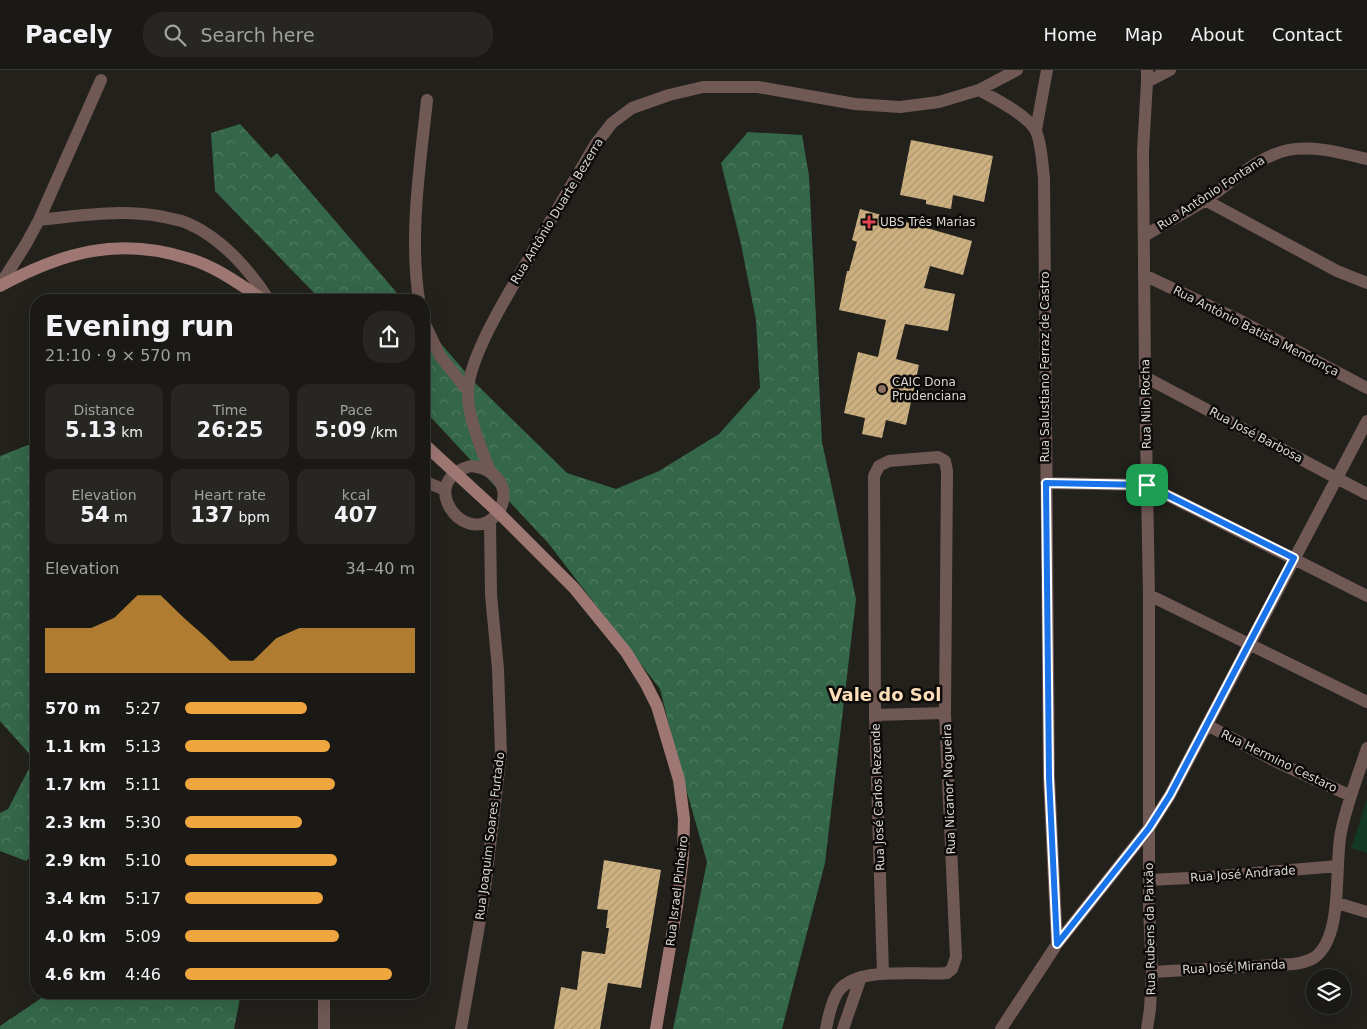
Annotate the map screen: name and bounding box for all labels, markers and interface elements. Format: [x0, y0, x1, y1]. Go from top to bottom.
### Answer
search box [143, 12, 493, 57]
text: Pacely [25, 21, 113, 49]
icon: search [161, 21, 189, 49]
text: Search here [201, 24, 315, 46]
text: Home [1044, 24, 1097, 45]
text: Map [1125, 24, 1163, 45]
text: About [1191, 24, 1244, 45]
text: Contact [1272, 24, 1342, 45]
street label: Rua Antônio Duarte Bezerra [508, 135, 606, 287]
street label: Rua Antônio Fontana [1155, 153, 1267, 233]
marker: UBS Três Marias [862, 215, 876, 229]
place label: UBS Três Marias [880, 215, 976, 229]
street label: Rua Salustiano Ferraz de Castro [1038, 271, 1052, 463]
street label: Rua Antônio Batista Mendonça [1171, 283, 1341, 379]
text: Evening run [45, 310, 234, 343]
button: share [363, 311, 415, 363]
text: 21:10 · 9 × 570 m [45, 346, 191, 365]
street label: Rua Nilo Rocha [1138, 359, 1154, 449]
place label: CAIC Dona Prudenciana [892, 375, 966, 403]
marker: CAIC Dona Prudenciana [876, 383, 888, 395]
text: Distance [73, 402, 135, 418]
text: Time [213, 402, 247, 418]
text: Pace [340, 402, 372, 418]
street label: Rua José Barbosa [1207, 404, 1305, 466]
text: 5.13 [65, 418, 117, 442]
text: 26:25 [197, 418, 263, 442]
text: 5:09 [314, 418, 367, 442]
text: km [117, 424, 143, 440]
text: /km [367, 424, 398, 440]
pin [1126, 464, 1168, 506]
icon: arrive [1133, 471, 1161, 499]
text: Elevation [71, 487, 137, 503]
text: Heart rate [194, 487, 266, 503]
text: kcal [342, 487, 370, 503]
text: 54 [80, 503, 110, 527]
text: 137 [190, 503, 234, 527]
text: 407 [334, 503, 378, 527]
text: m [110, 509, 128, 525]
text: bpm [234, 509, 270, 525]
text: Elevation [45, 559, 119, 578]
text: 34–40 m [346, 559, 415, 578]
district label: Vale do Sol [829, 684, 941, 705]
text: 570 m [45, 699, 101, 718]
text: 5:27 [125, 699, 161, 718]
street label: Rua José Carlos Rezende [868, 723, 888, 871]
street label: Rua Nicanor Nogueira [940, 723, 958, 855]
street label: Rua Hermino Cestaro [1219, 727, 1339, 795]
text: 1.1 km [45, 737, 106, 756]
text: 5:13 [125, 737, 161, 756]
street label: Rua Joaquim Soares Furtado [473, 751, 507, 921]
text: 1.7 km [45, 775, 106, 794]
text: 5:11 [125, 775, 161, 794]
text: 2.3 km [45, 813, 106, 832]
text: 5:30 [125, 813, 161, 832]
street label: Rua Israel Pinheiro [663, 835, 691, 947]
text: 2.9 km [45, 851, 106, 870]
text: 5:10 [125, 851, 161, 870]
street label: Rua Rubens da Paixão [1142, 863, 1158, 995]
street label: Rua José Andrade [1190, 863, 1296, 885]
text: 3.4 km [45, 889, 106, 908]
text: 5:17 [125, 889, 161, 908]
text: 4.0 km [45, 927, 106, 946]
text: 5:09 [125, 927, 161, 946]
street label: Rua José Miranda [1182, 957, 1286, 977]
text: 4.6 km [45, 965, 106, 984]
text: 4:46 [125, 965, 161, 984]
map controls [1306, 969, 1351, 1014]
button: layers [1306, 969, 1351, 1014]

